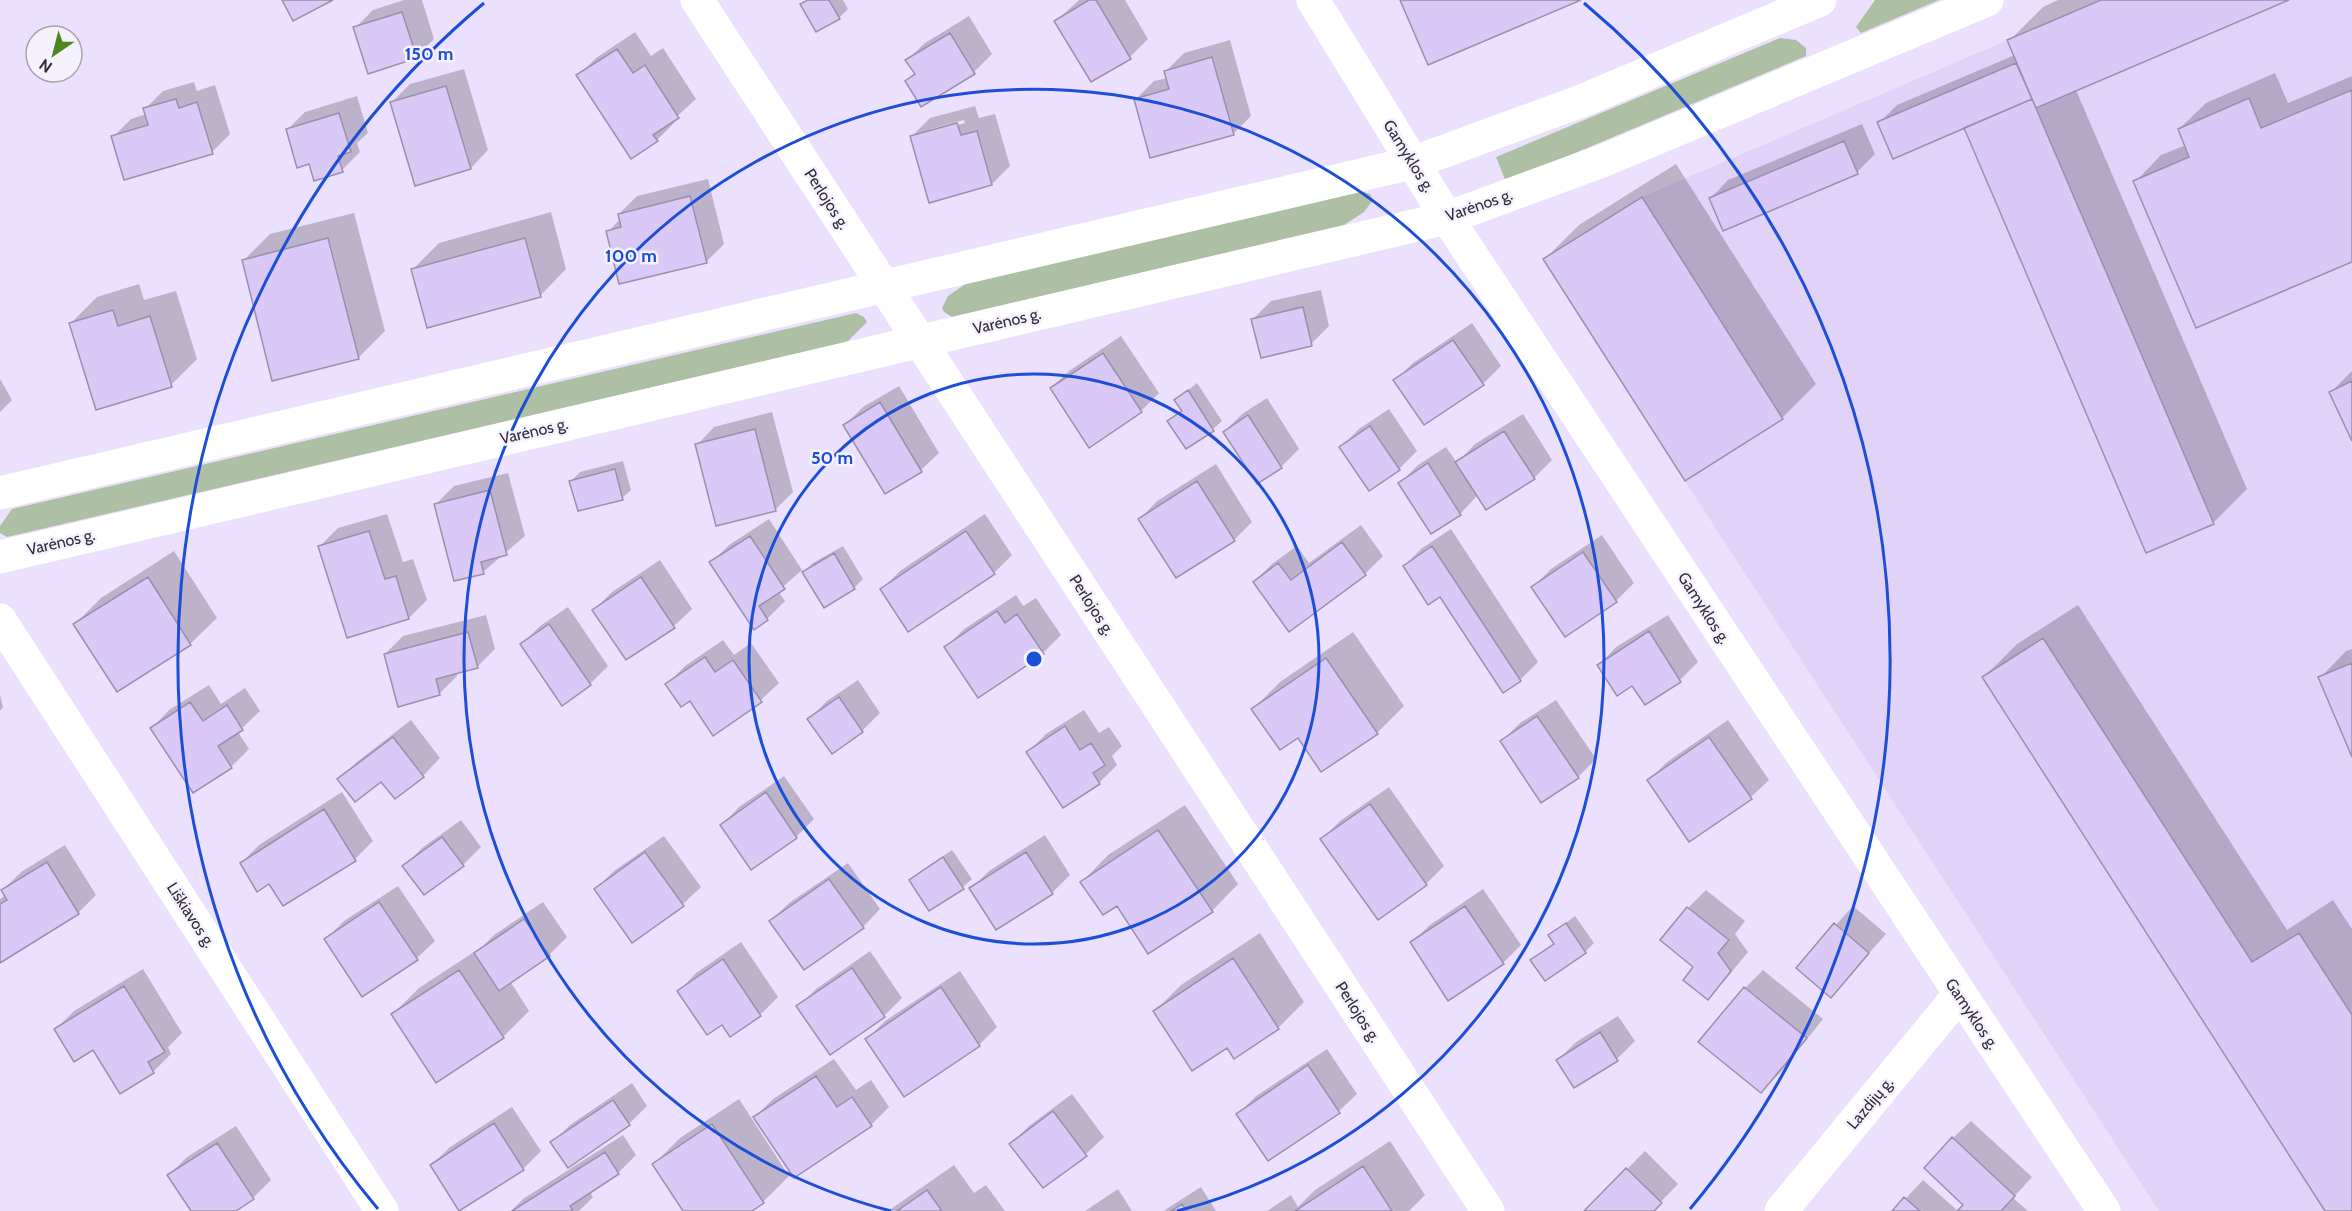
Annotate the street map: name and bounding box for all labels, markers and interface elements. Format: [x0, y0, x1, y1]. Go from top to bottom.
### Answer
north arrow [24, 24, 84, 84]
text: 150 m [405, 43, 453, 65]
text: N [36, 55, 56, 77]
street label: Gamyklos g. [1379, 116, 1439, 196]
street label: Perlojos g. [800, 165, 854, 233]
street label: Varėnos g. [1443, 185, 1515, 225]
text: 100 m [605, 245, 657, 267]
street label: Varėnos g. [971, 304, 1043, 338]
street label: Varėnos g. [498, 414, 570, 448]
text: 50 m [811, 447, 853, 469]
street label: Varėnos g. [25, 525, 97, 559]
street label: Gamyklos g. [1674, 569, 1734, 647]
street label: Perlojos g. [1065, 571, 1119, 639]
centre of rings [1024, 649, 1044, 669]
street label: Liškiavos g. [163, 879, 219, 951]
street label: Gamyklos g. [1941, 975, 2003, 1053]
street label: Perlojos g. [1331, 978, 1385, 1046]
street label: Lazdijų g. [1843, 1073, 1897, 1133]

